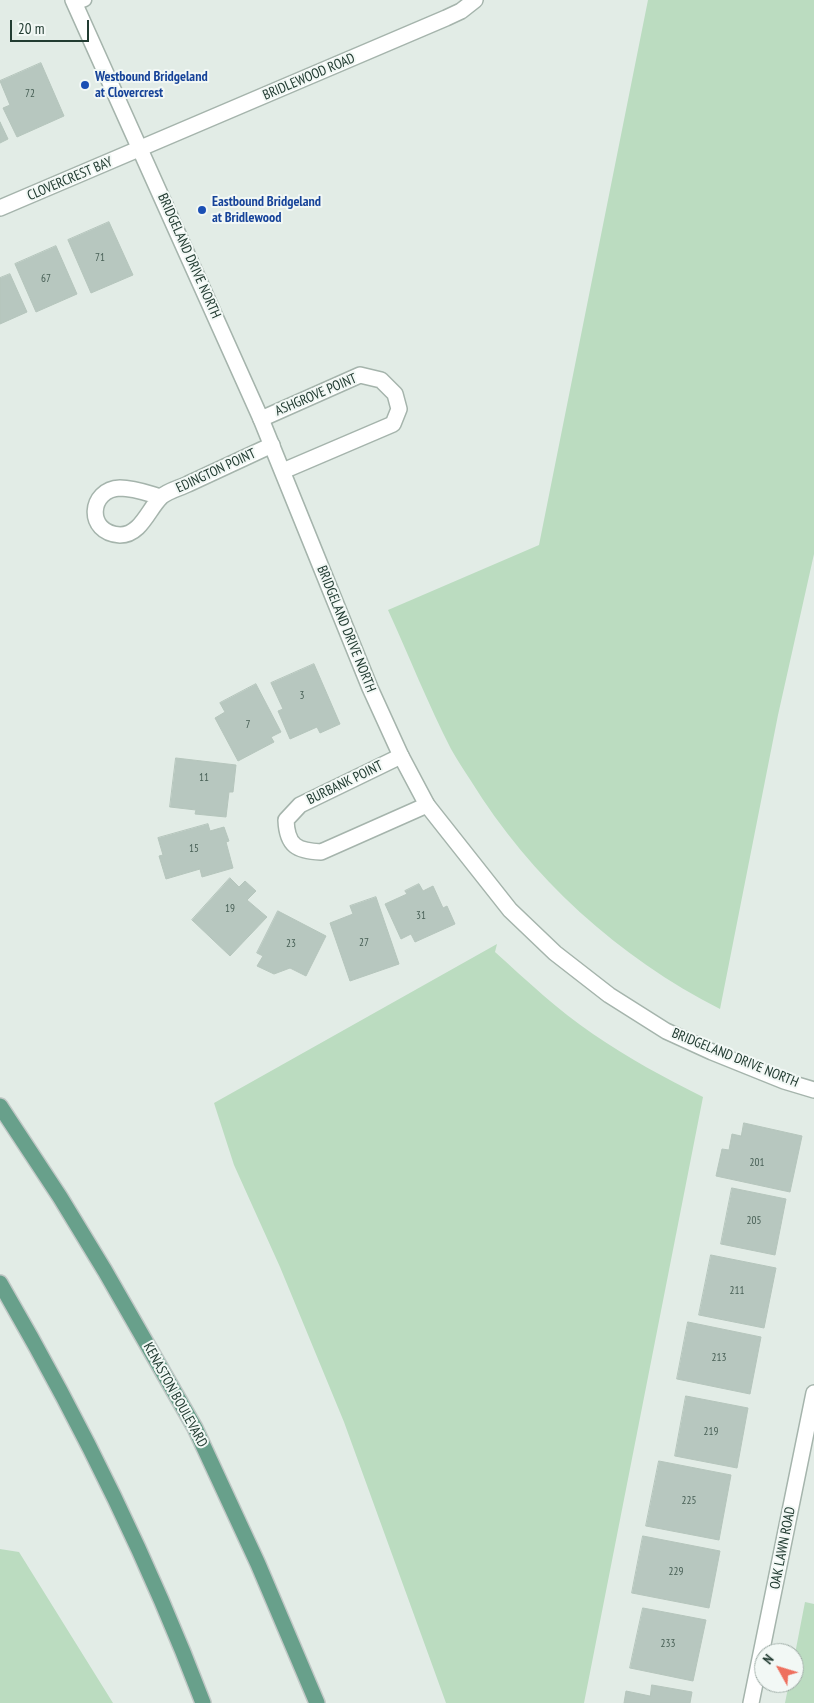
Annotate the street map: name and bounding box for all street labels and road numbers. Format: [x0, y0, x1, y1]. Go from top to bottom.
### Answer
street label: BRIDLEWOOD ROAD [260, 50, 358, 104]
street label: CLOVERCREST BAY [25, 154, 115, 204]
street label: BRIDGELAND DRIVE NORTH [154, 191, 224, 321]
street label: ASHGROVE POINT [273, 370, 359, 420]
street label: EDINGTON POINT [174, 445, 258, 497]
street label: BRIDGELAND DRIVE NORTH [313, 563, 379, 695]
street label: BURBANK POINT [304, 757, 386, 809]
street label: BRIDGELAND DRIVE NORTH [669, 1025, 801, 1091]
street label: KENASTON BOULEVARD [139, 1340, 211, 1450]
street label: OAK LAWN ROAD [767, 1505, 799, 1591]

